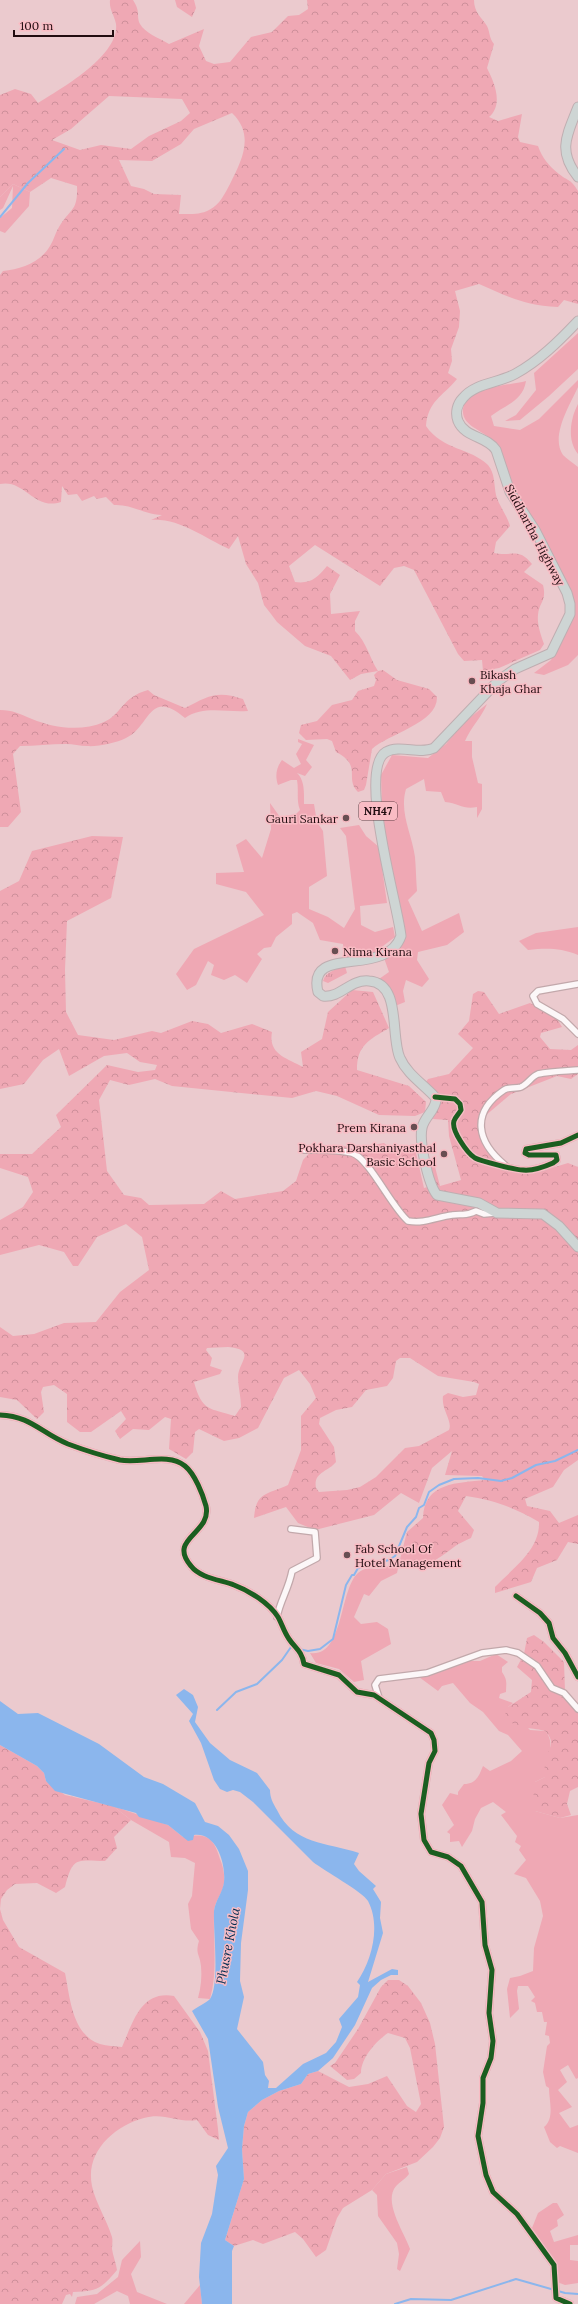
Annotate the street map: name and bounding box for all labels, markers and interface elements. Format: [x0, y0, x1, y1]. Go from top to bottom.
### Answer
scale bar [14, 12, 113, 38]
text: 100 m [20, 18, 53, 33]
street label: Siddhartha Highway [502, 482, 568, 589]
place label: Bikash Khaja Ghar [480, 667, 543, 696]
marker: Bikash Khaja Ghar [467, 676, 477, 686]
road number: NH47 [359, 802, 397, 820]
place label: Gauri Sankar [266, 811, 339, 826]
marker: Gauri Sankar [341, 813, 351, 823]
place label: Nima Kirana [343, 944, 412, 959]
marker: Nima Kirana [330, 946, 340, 956]
place label: Prem Kirana [337, 1120, 406, 1135]
marker: Prem Kirana [409, 1122, 419, 1132]
place label: Pokhara Darshaniyasthal Basic School [298, 1140, 436, 1169]
marker: Pokhara Darshaniyasthal Basic School [439, 1149, 449, 1159]
place label: Fab School Of Hotel Management [355, 1541, 462, 1570]
marker: Fab School Of Hotel Management [342, 1550, 352, 1560]
water label: Phusre Khola [212, 1905, 244, 1986]

